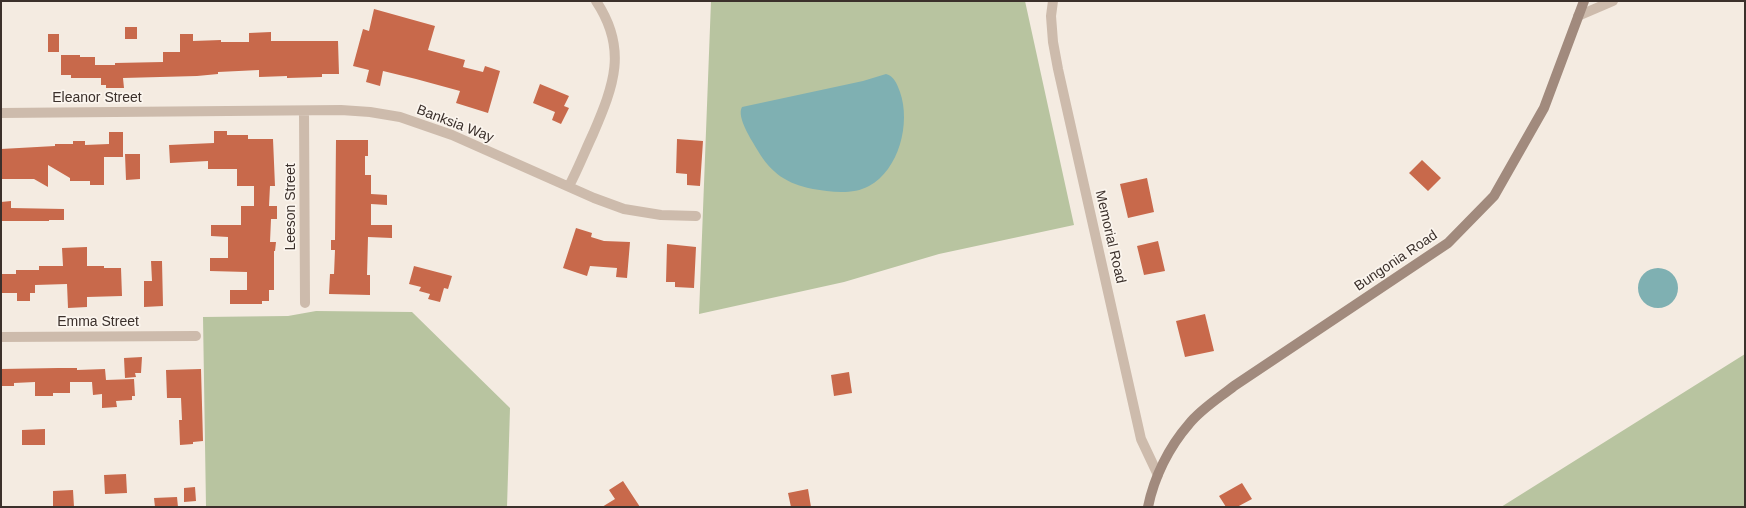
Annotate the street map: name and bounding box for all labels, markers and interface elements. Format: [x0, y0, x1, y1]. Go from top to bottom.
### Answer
street label: Eleanor Street [52, 90, 142, 106]
street label: Banksia Way [414, 102, 496, 146]
street label: Leeson Street [283, 163, 299, 251]
street label: Memorial Road [1091, 189, 1129, 285]
street label: Bungonia Road [1351, 227, 1441, 295]
street label: Emma Street [57, 314, 139, 330]

